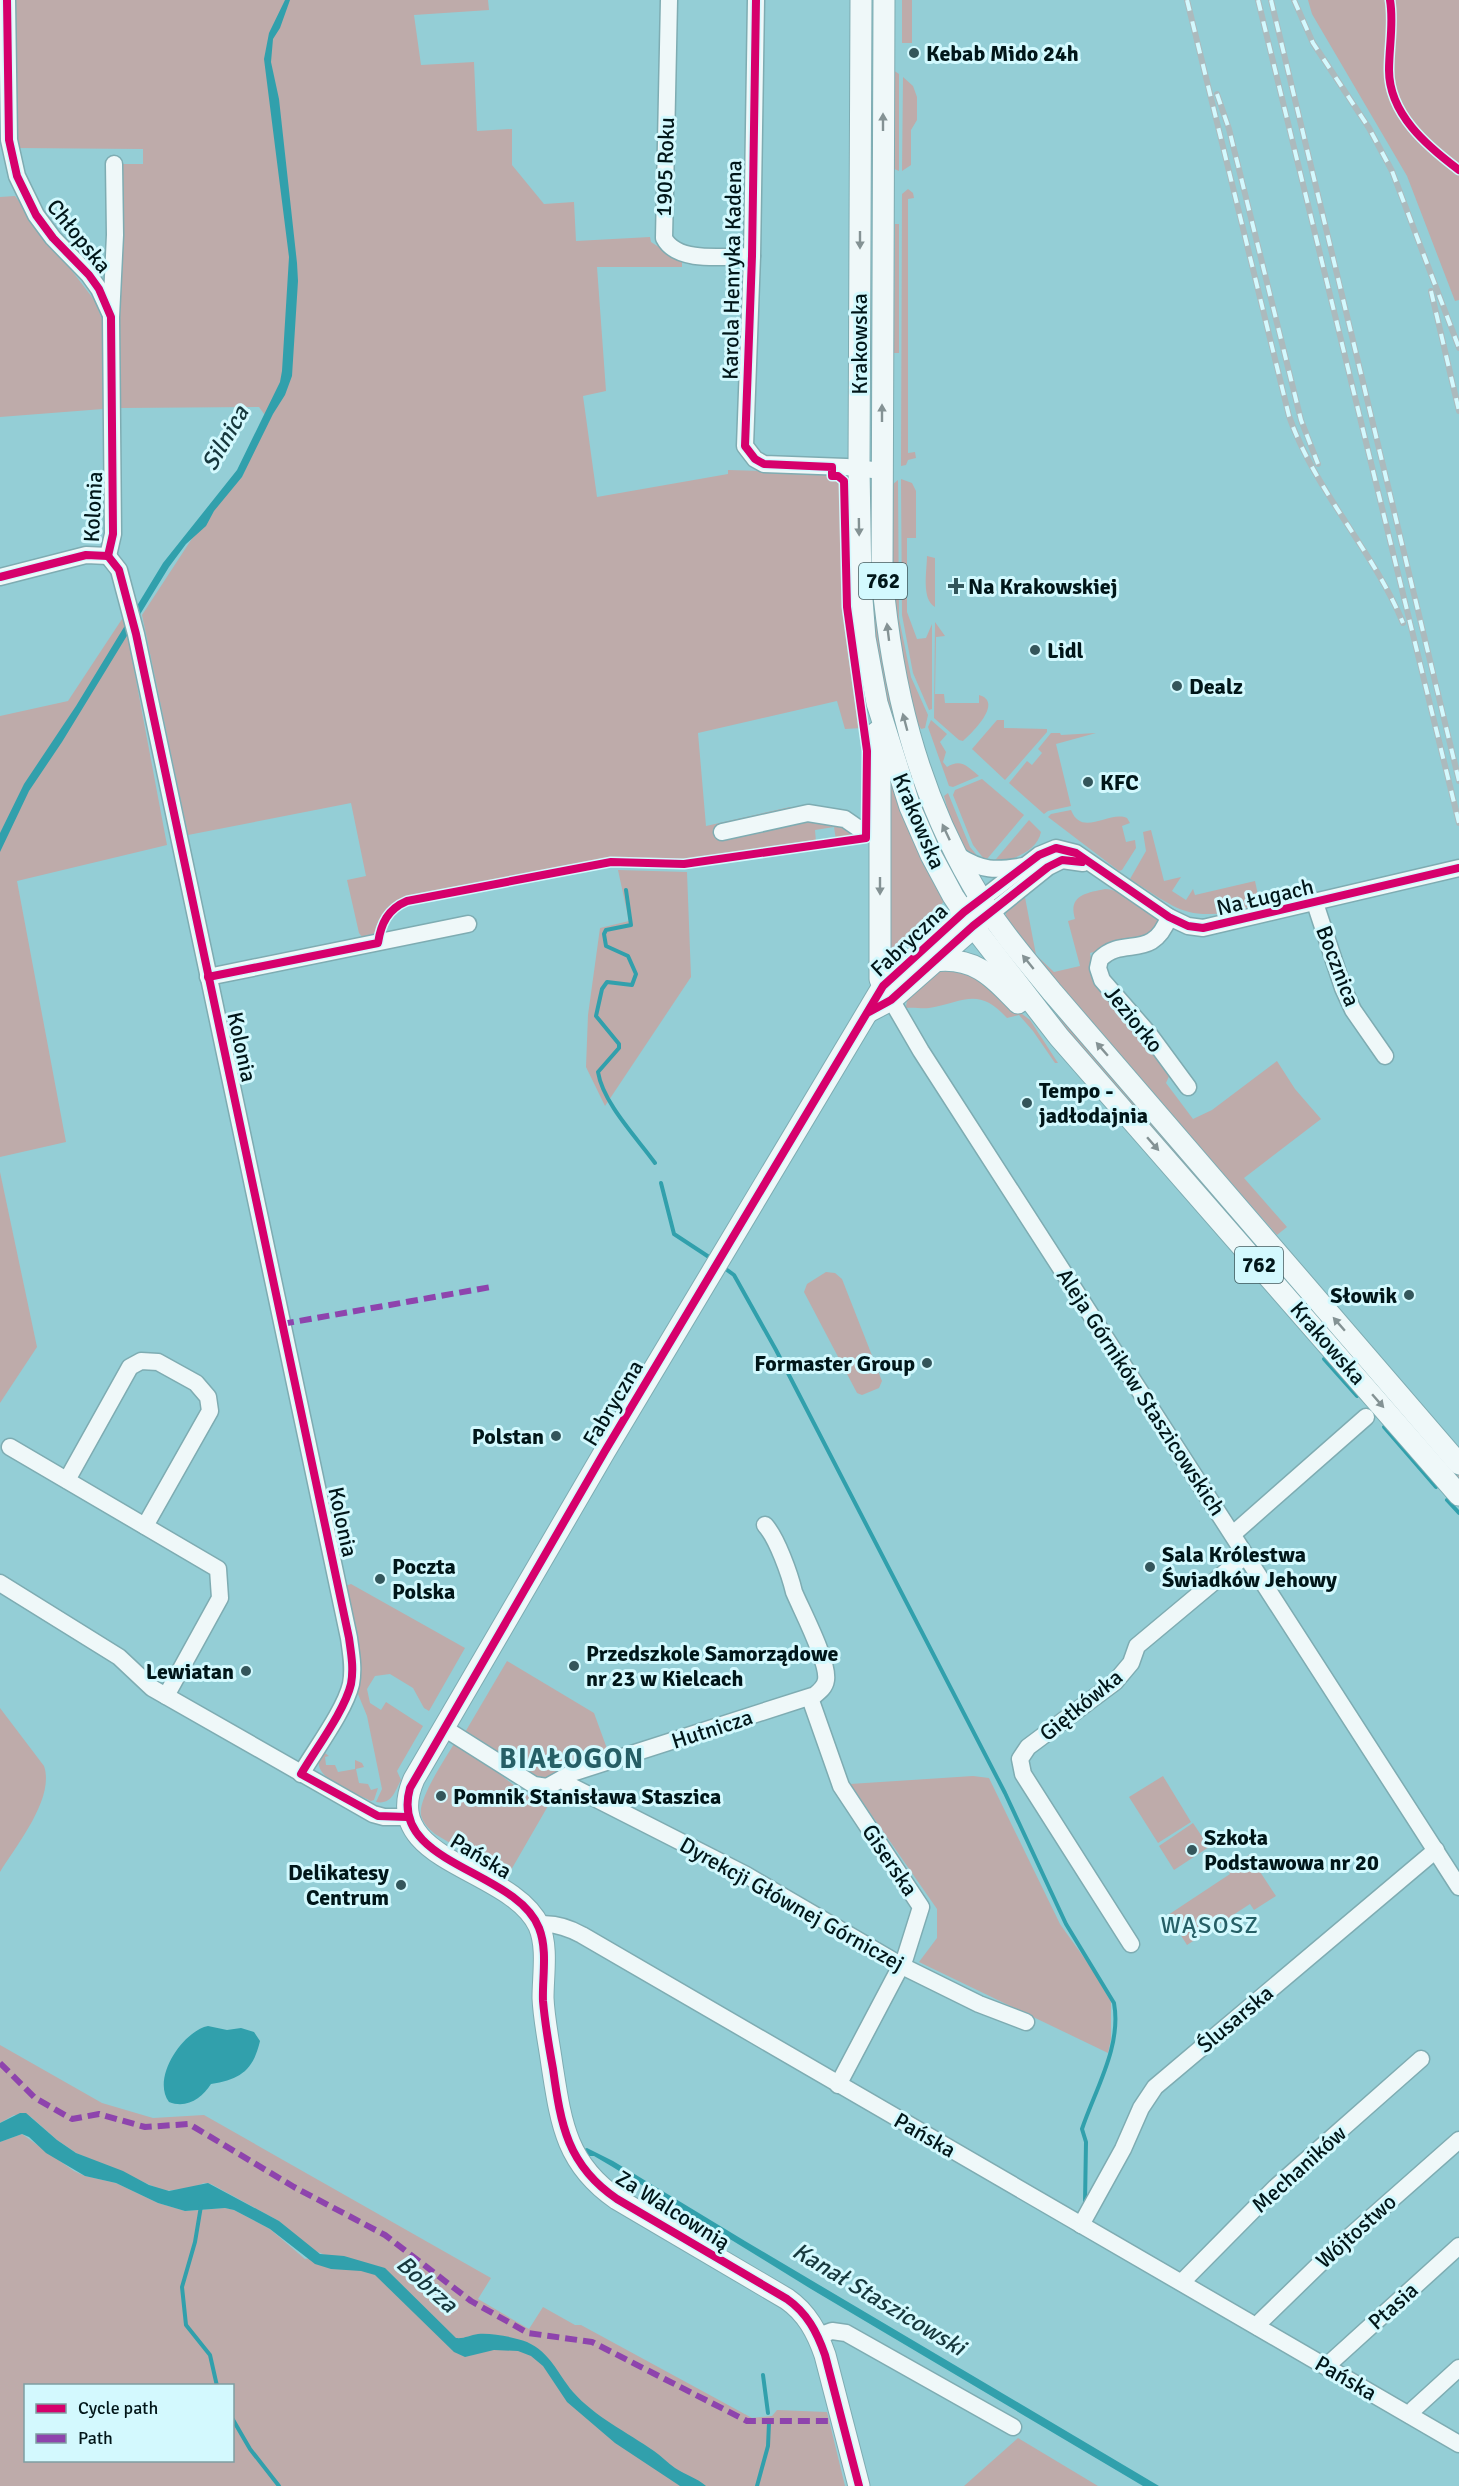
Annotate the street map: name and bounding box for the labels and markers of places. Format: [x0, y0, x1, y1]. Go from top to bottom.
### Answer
place label: Kebab Mido 24h [926, 40, 1079, 67]
marker: Kebab Mido 24h [907, 46, 921, 60]
place label: Na Krakowskiej [968, 573, 1117, 600]
marker: Na Krakowskiej [949, 579, 963, 593]
place label: Lidl [1047, 637, 1084, 664]
marker: Lidl [1028, 643, 1042, 657]
place label: Dealz [1189, 673, 1243, 700]
marker: Dealz [1170, 679, 1184, 693]
place label: KFC [1100, 769, 1139, 796]
marker: KFC [1081, 775, 1095, 789]
place label: Tempo - jadłodajnia [1039, 1077, 1148, 1129]
marker: Tempo - jadłodajnia [1020, 1096, 1034, 1110]
place label: Słowik [1330, 1282, 1397, 1309]
marker: Słowik [1402, 1288, 1416, 1302]
place label: Formaster Group [754, 1350, 915, 1377]
marker: Formaster Group [920, 1356, 934, 1370]
place label: Polstan [472, 1423, 544, 1450]
marker: Polstan [549, 1429, 563, 1443]
place label: Sala Królestwa Świadków Jehowy [1162, 1541, 1337, 1593]
place label: Poczta Polska [392, 1553, 456, 1605]
marker: Sala Królestwa Świadków Jehowy [1143, 1560, 1157, 1574]
marker: Poczta Polska [373, 1572, 387, 1586]
place label: Przedszkole Samorządowe nr 23 w Kielcach [586, 1640, 838, 1692]
place label: Lewiatan [146, 1658, 234, 1685]
marker: Przedszkole Samorządowe nr 23 w Kielcach [567, 1659, 581, 1673]
marker: Lewiatan [239, 1664, 253, 1678]
place label: Pomnik Stanisława Staszica [453, 1783, 721, 1810]
marker: Pomnik Stanisława Staszica [434, 1789, 448, 1803]
place label: Szkoła Podstawowa nr 20 [1204, 1824, 1379, 1876]
marker: Szkoła Podstawowa nr 20 [1185, 1843, 1199, 1857]
place label: Delikatesy Centrum [288, 1859, 389, 1911]
marker: Delikatesy Centrum [394, 1878, 408, 1892]

